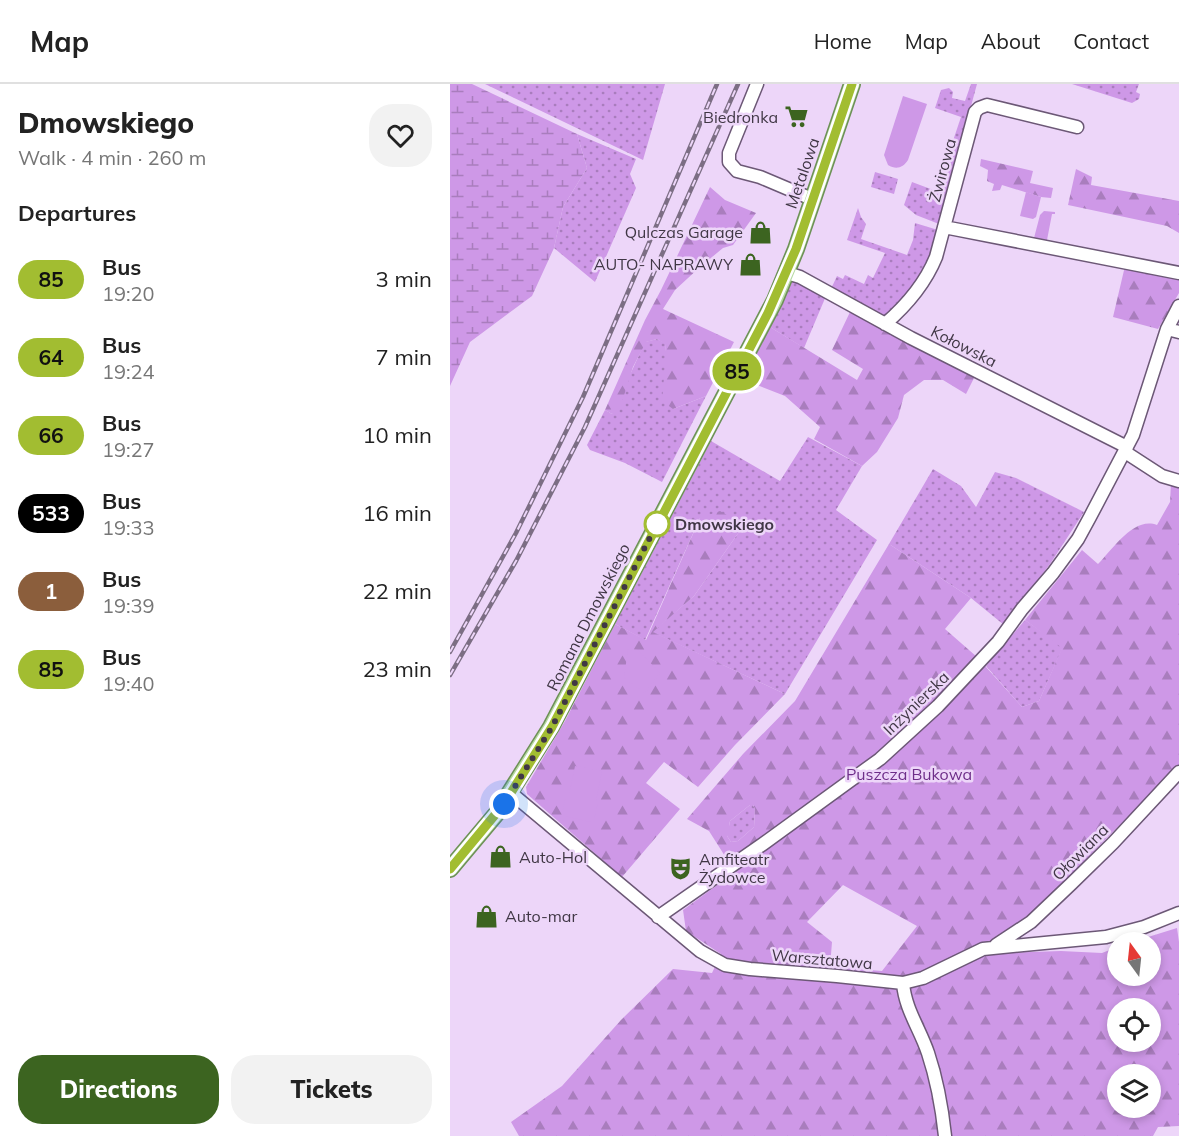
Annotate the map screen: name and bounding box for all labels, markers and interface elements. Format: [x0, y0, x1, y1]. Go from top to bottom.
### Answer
text: Map [30, 24, 89, 59]
text: Home [814, 28, 872, 54]
text: Map [905, 28, 948, 54]
text: About [981, 28, 1040, 54]
text: Contact [1073, 28, 1149, 54]
button: heart [369, 104, 432, 167]
supermarket icon: Biedronka [783, 104, 809, 130]
text: Dmowskiego [18, 105, 194, 140]
place label: Biedronka [703, 107, 778, 127]
street label: Metalowa [781, 135, 823, 211]
street label: Żwirowa [924, 136, 960, 204]
text: Walk · 4 min · 260 m [18, 145, 206, 170]
text: Departures [18, 199, 136, 227]
shop icon: Qulczas Garage [748, 219, 774, 245]
place label: Qulczas Garage [625, 222, 743, 242]
shop icon: AUTO- NAPRAWY [738, 251, 764, 277]
text: Bus [102, 253, 141, 281]
place label: AUTO- NAPRAWY [594, 254, 733, 274]
text: 3 min [376, 265, 432, 293]
text: 85 [38, 266, 64, 292]
text: 19:20 [102, 281, 155, 306]
street label: Kołowska [928, 321, 1000, 371]
text: Bus [102, 331, 141, 359]
text: 7 min [376, 343, 432, 371]
text: 64 [38, 344, 64, 370]
line badge: 85 [710, 352, 764, 390]
text: 85 [724, 358, 750, 384]
text: 19:24 [102, 359, 155, 384]
text: Bus [102, 409, 141, 437]
text: 10 min [362, 421, 432, 449]
text: 66 [38, 422, 64, 448]
text: 19:27 [102, 437, 155, 462]
text: Bus [102, 487, 141, 515]
text: 16 min [362, 499, 432, 527]
text: 533 [32, 500, 70, 526]
marker: Dmowskiego [644, 511, 670, 537]
place label: Dmowskiego [675, 514, 774, 534]
text: 19:33 [102, 515, 155, 540]
street label: Romana Dmowskiego [542, 540, 634, 694]
text: Bus [102, 565, 141, 593]
text: 22 min [362, 577, 432, 605]
text: 1 [45, 578, 57, 604]
text: 19:39 [102, 593, 155, 618]
text: Bus [102, 643, 141, 671]
text: 23 min [362, 655, 432, 683]
text: 85 [38, 656, 64, 682]
street label: Inżynierska [879, 667, 953, 739]
text: 19:40 [102, 671, 155, 696]
park label: Puszcza Bukowa [846, 764, 972, 784]
your location [489, 789, 519, 819]
street label: Ołowiana [1048, 820, 1112, 884]
shop icon: Auto-Hol [488, 844, 514, 870]
place label: Auto-Hol [519, 847, 587, 867]
place label: Amfiteatr Żydowce [699, 849, 769, 887]
theatre icon: Amfiteatr Żydowce [668, 855, 694, 881]
shop icon: Auto-mar [474, 903, 500, 929]
place label: Auto-mar [505, 906, 577, 926]
north arrow [1107, 932, 1161, 986]
map controls [1107, 932, 1161, 1118]
street label: Warsztatowa [771, 945, 873, 973]
button: locate [1107, 998, 1161, 1052]
button: Directions [18, 1055, 219, 1124]
button: Tickets [231, 1055, 432, 1124]
button: layers [1107, 1064, 1161, 1118]

